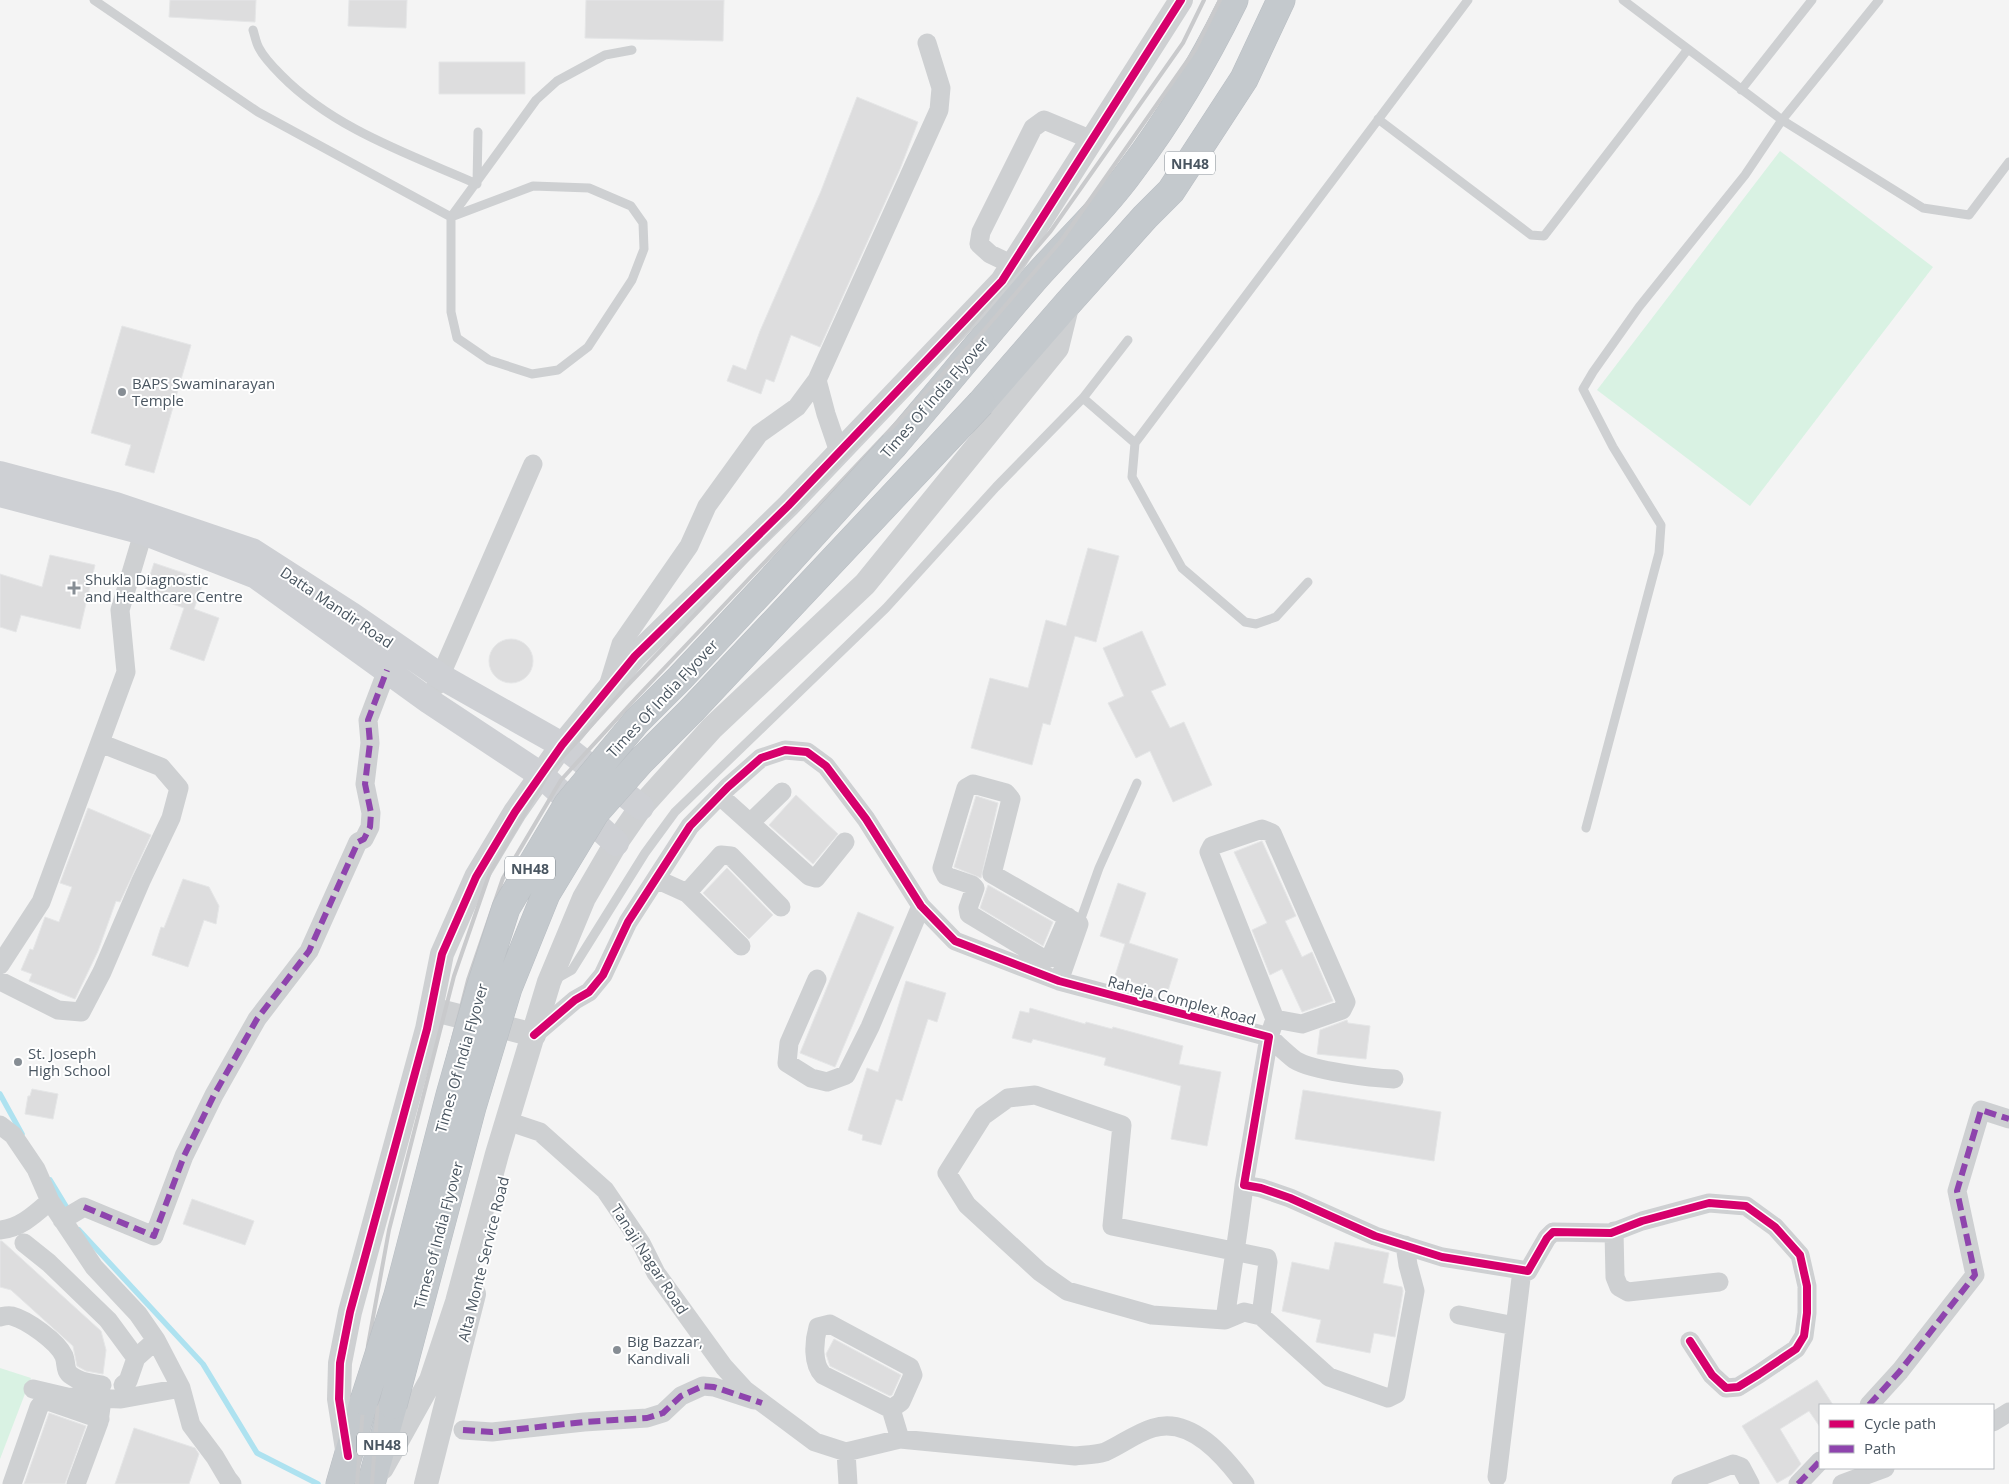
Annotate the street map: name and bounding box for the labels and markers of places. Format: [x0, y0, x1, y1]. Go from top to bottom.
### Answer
place label: BAPS Swaminarayan Temple [132, 373, 275, 410]
marker: BAPS Swaminarayan Temple [116, 386, 128, 398]
place label: Shukla Diagnostic and Healthcare Centre [85, 569, 243, 606]
marker: Shukla Diagnostic and Healthcare Centre [67, 581, 81, 595]
place label: St. Joseph High School [28, 1043, 111, 1080]
marker: St. Joseph High School [12, 1056, 24, 1068]
place label: Big Bazzar, Kandivali [627, 1331, 703, 1368]
marker: Big Bazzar, Kandivali [611, 1344, 623, 1356]

